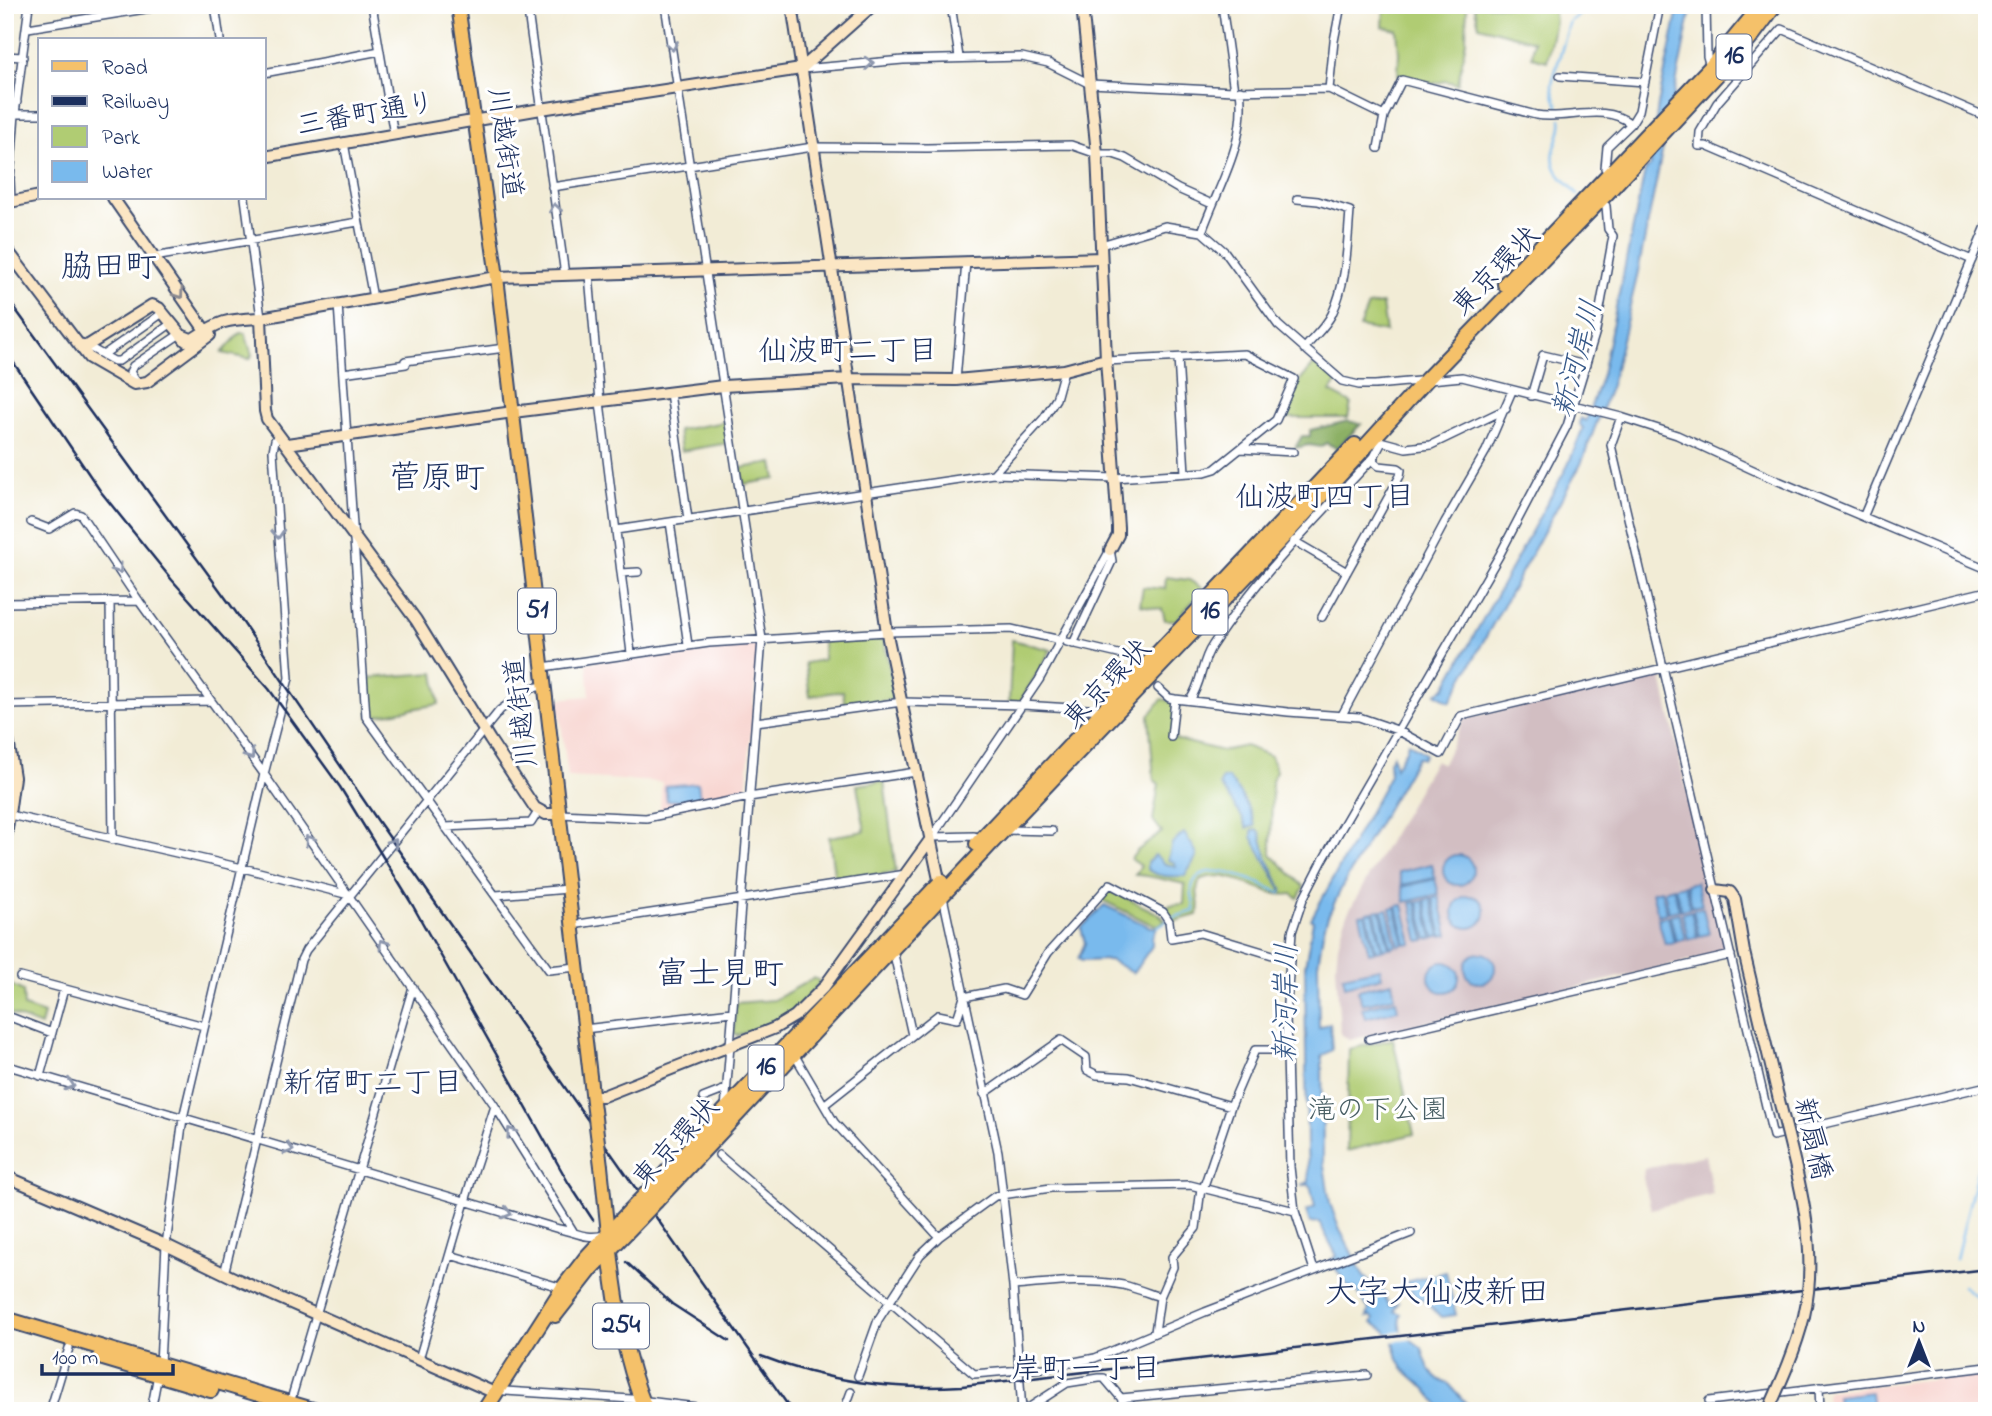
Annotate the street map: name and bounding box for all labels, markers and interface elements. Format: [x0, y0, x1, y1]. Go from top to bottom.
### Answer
road number: 16 [1716, 34, 1752, 80]
legend [38, 38, 266, 200]
one-way arrow [664, 40, 679, 52]
text: Road [102, 54, 148, 84]
one-way arrow [864, 56, 875, 71]
street label: 三番町通り [293, 84, 439, 148]
street label: 川越街道 [475, 85, 531, 201]
text: Railway [102, 88, 169, 120]
text: Park [102, 124, 141, 154]
text: Water [102, 158, 153, 188]
one-way arrow [548, 202, 563, 214]
street label: 東京環状 [1443, 217, 1551, 327]
district label: 脇田町 [61, 245, 157, 292]
one-way arrow [171, 287, 184, 300]
water label: 新河岸川 [1542, 295, 1616, 423]
district label: 仙波町二丁目 [758, 331, 938, 375]
district label: 菅原町 [389, 456, 485, 503]
district label: 仙波町四丁目 [1235, 477, 1415, 521]
one-way arrow [271, 528, 286, 539]
one-way arrow [110, 562, 123, 575]
road number: 51 [518, 589, 556, 634]
road number: 16 [1192, 590, 1228, 634]
street label: 東京環状 [1054, 630, 1162, 740]
street label: 川越街道 [496, 654, 550, 770]
one-way arrow [242, 747, 254, 760]
one-way arrow [305, 835, 317, 848]
one-way arrow [385, 838, 397, 851]
one-way arrow [379, 939, 391, 952]
water label: 新河岸川 [1265, 943, 1311, 1063]
district label: 富士見町 [656, 952, 784, 999]
road number: 16 [748, 1046, 784, 1091]
district label: 新宿町二丁目 [283, 1063, 463, 1107]
one-way arrow [64, 1077, 76, 1091]
street label: 東京環状 [624, 1089, 730, 1199]
park label: 滝の下公園 [1308, 1091, 1448, 1132]
street label: 新扇橋 [1782, 1093, 1840, 1185]
one-way arrow [507, 1126, 520, 1139]
one-way arrow [283, 1140, 295, 1155]
one-way arrow [501, 1205, 513, 1220]
district label: 大字大仙波新田 [1325, 1271, 1549, 1318]
road number: 254 [593, 1303, 649, 1348]
north arrow [1884, 1308, 1954, 1378]
text: N [1913, 1314, 1926, 1341]
scale bar [42, 1332, 173, 1376]
text: 100 m [52, 1344, 98, 1374]
district label: 岸町一丁目 [1011, 1349, 1161, 1393]

